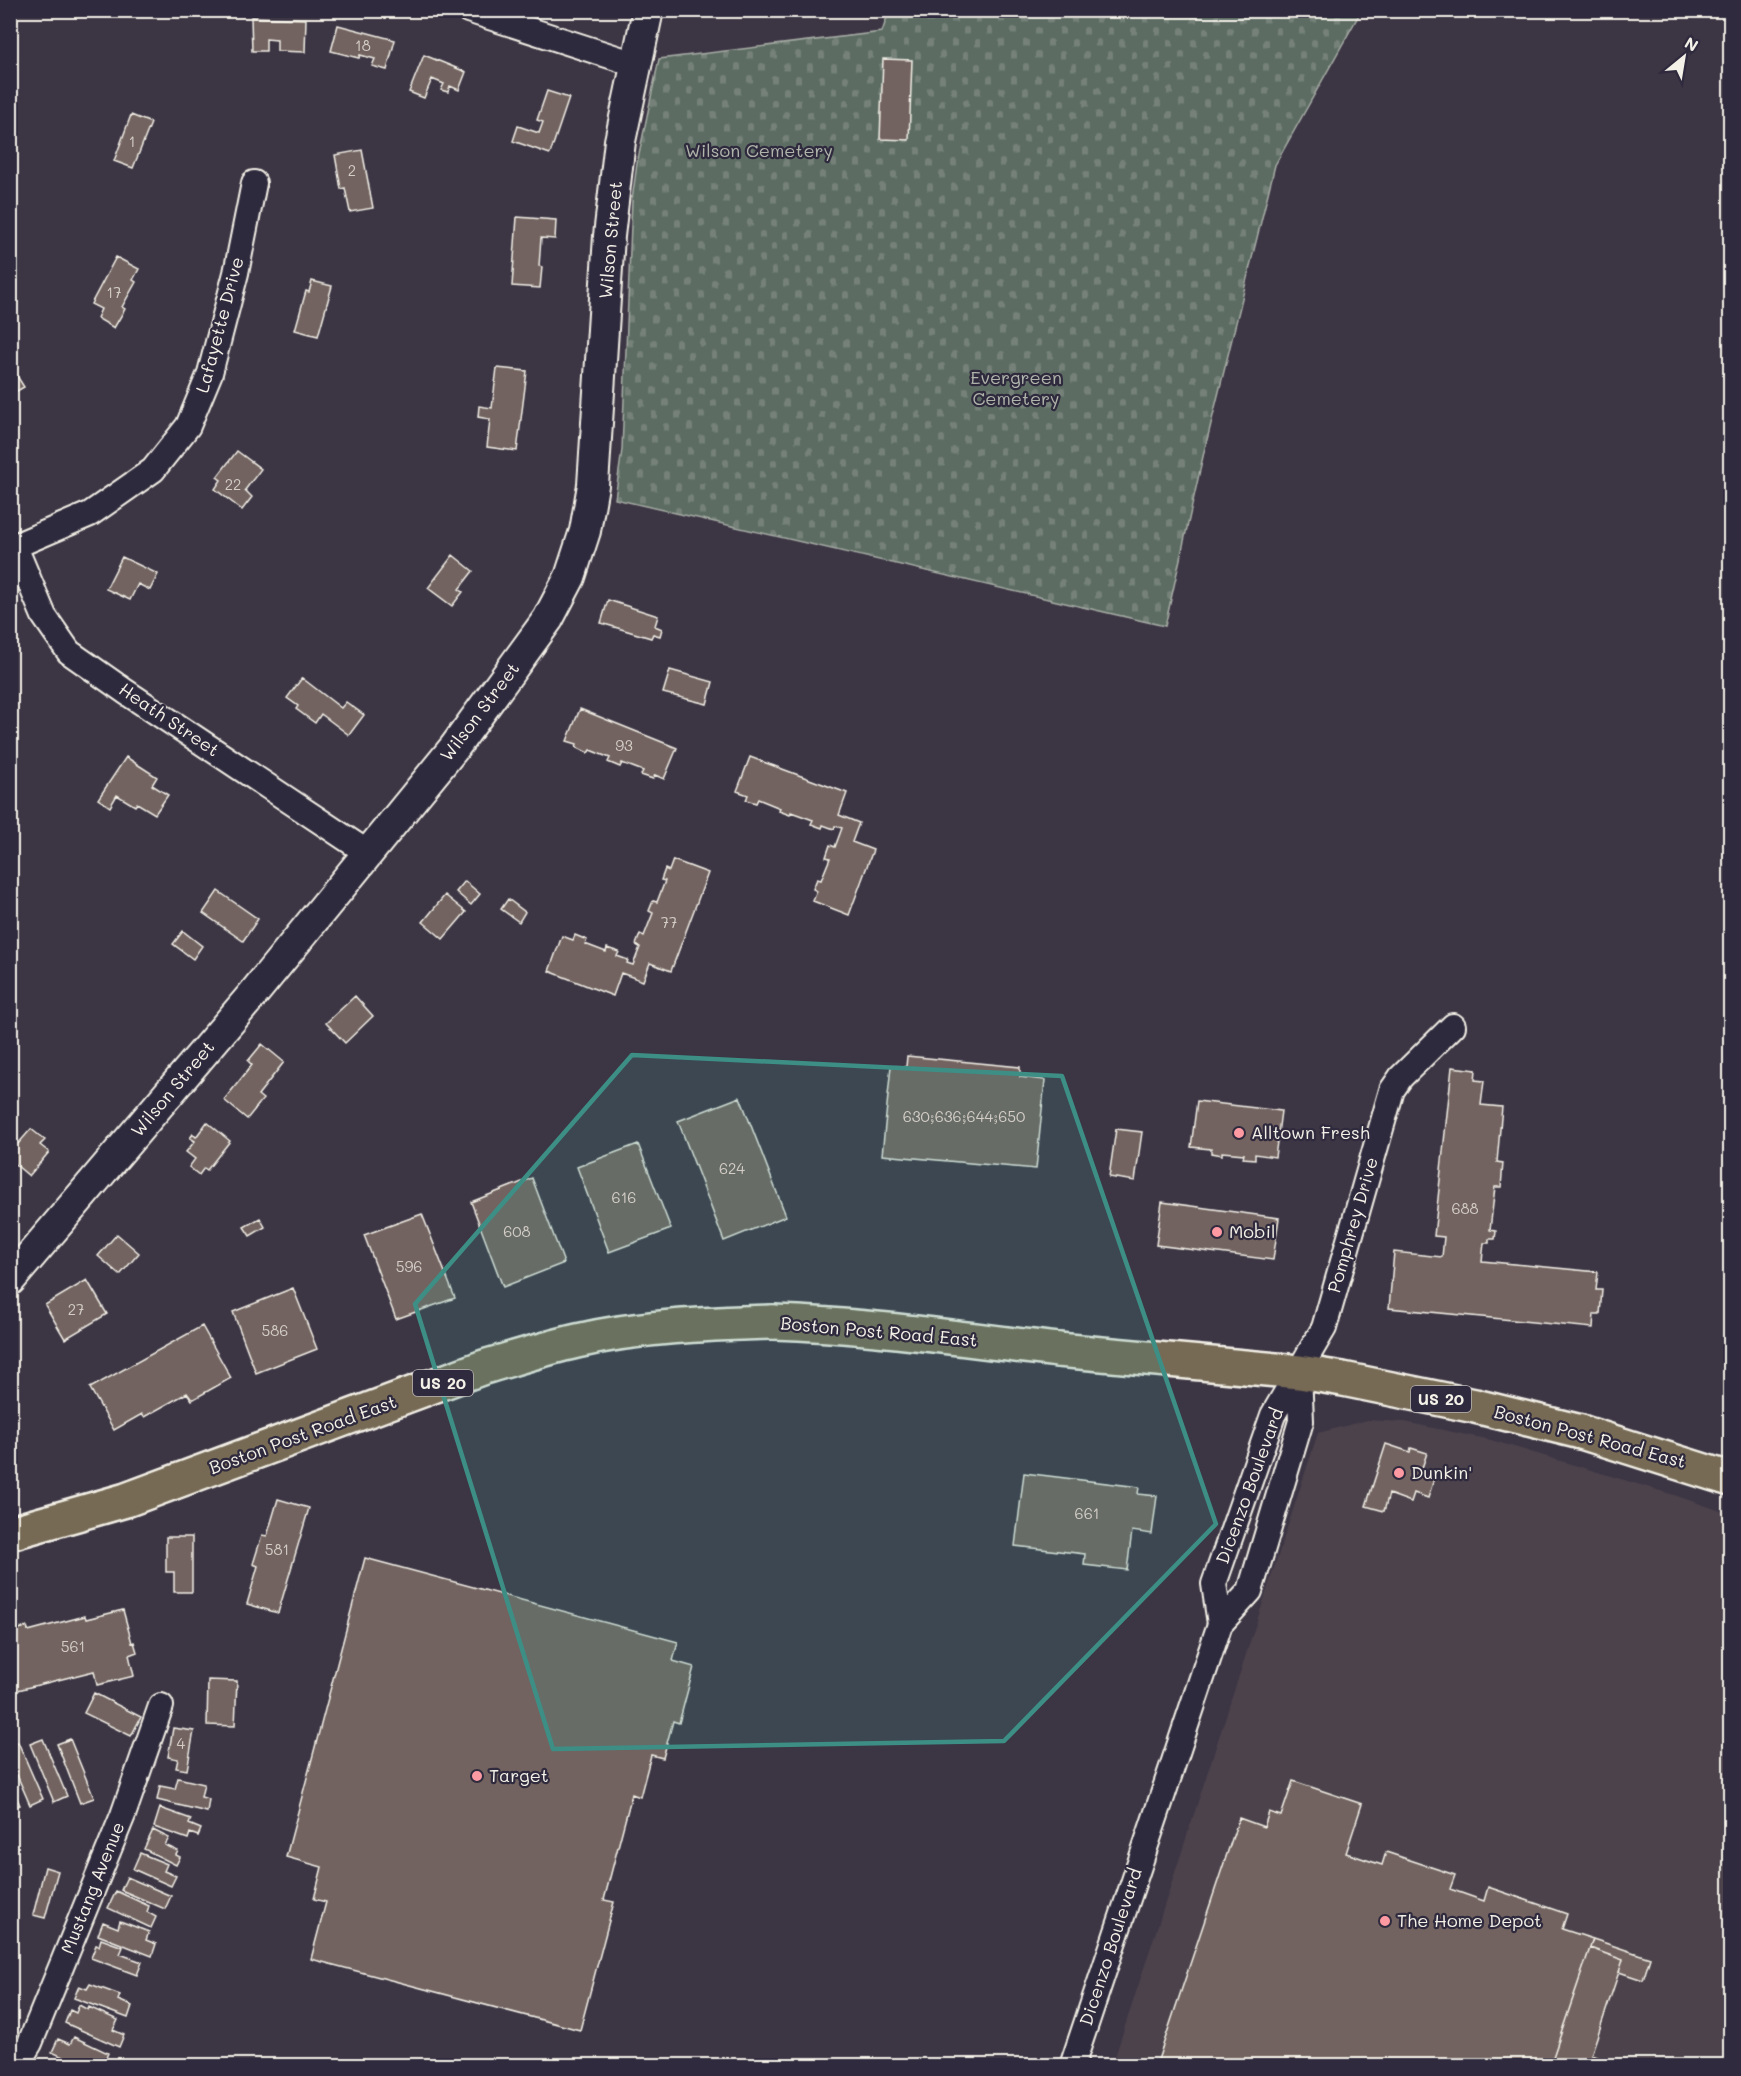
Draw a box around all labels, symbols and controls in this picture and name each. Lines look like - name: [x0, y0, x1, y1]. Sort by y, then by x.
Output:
- north arrow: [1654, 27, 1714, 87]
- text: N: [1681, 31, 1702, 56]
- house number: 18: [355, 35, 371, 55]
- house number: 1: [129, 131, 135, 151]
- park label: Wilson Cemetery: [685, 138, 833, 162]
- house number: 2: [348, 160, 356, 180]
- street label: Wilson Street: [593, 180, 627, 300]
- street label: Lafayette Drive: [189, 254, 249, 395]
- house number: 17: [106, 282, 122, 302]
- park label: Evergreen Cemetery: [970, 365, 1062, 410]
- house number: 22: [225, 474, 241, 494]
- street label: Wilson Street: [434, 657, 524, 766]
- street label: Heath Street: [115, 677, 224, 762]
- house number: 93: [615, 735, 633, 755]
- house number: 77: [661, 912, 677, 932]
- street label: Wilson Street: [125, 1035, 219, 1141]
- house number: 630;636;644;650: [903, 1106, 1025, 1126]
- place label: Alltown Fresh: [1251, 1120, 1370, 1144]
- marker: Alltown Fresh: [1232, 1126, 1246, 1140]
- street label: Pomphrey Drive: [1321, 1154, 1383, 1295]
- house number: 624: [719, 1158, 745, 1178]
- house number: 616: [612, 1187, 636, 1207]
- house number: 688: [1451, 1198, 1479, 1218]
- place label: Mobil: [1229, 1219, 1276, 1243]
- house number: 608: [503, 1221, 531, 1241]
- marker: Mobil: [1210, 1225, 1224, 1239]
- house number: 596: [396, 1256, 422, 1276]
- house number: 27: [68, 1299, 84, 1319]
- street label: Boston Post Road East: [780, 1310, 979, 1352]
- house number: 586: [262, 1320, 288, 1340]
- road number: US 20: [413, 1370, 473, 1396]
- road number: US 20: [1411, 1386, 1471, 1412]
- street label: Boston Post Road East: [206, 1389, 400, 1479]
- street label: Boston Post Road East: [1492, 1399, 1689, 1473]
- street label: Dicenzo Boulevard: [1210, 1404, 1288, 1567]
- place label: Dunkin': [1411, 1460, 1472, 1484]
- marker: Dunkin': [1392, 1466, 1406, 1480]
- house number: 661: [1075, 1503, 1099, 1523]
- house number: 581: [265, 1539, 289, 1559]
- house number: 561: [61, 1636, 85, 1656]
- house number: 4: [177, 1733, 186, 1753]
- place label: Target: [489, 1763, 549, 1787]
- marker: Target: [470, 1769, 484, 1783]
- street label: Mustang Avenue: [55, 1818, 130, 1957]
- street label: Dicenzo Boulevard: [1073, 1865, 1147, 2029]
- place label: The Home Depot: [1397, 1908, 1542, 1932]
- marker: The Home Depot: [1378, 1914, 1392, 1928]

